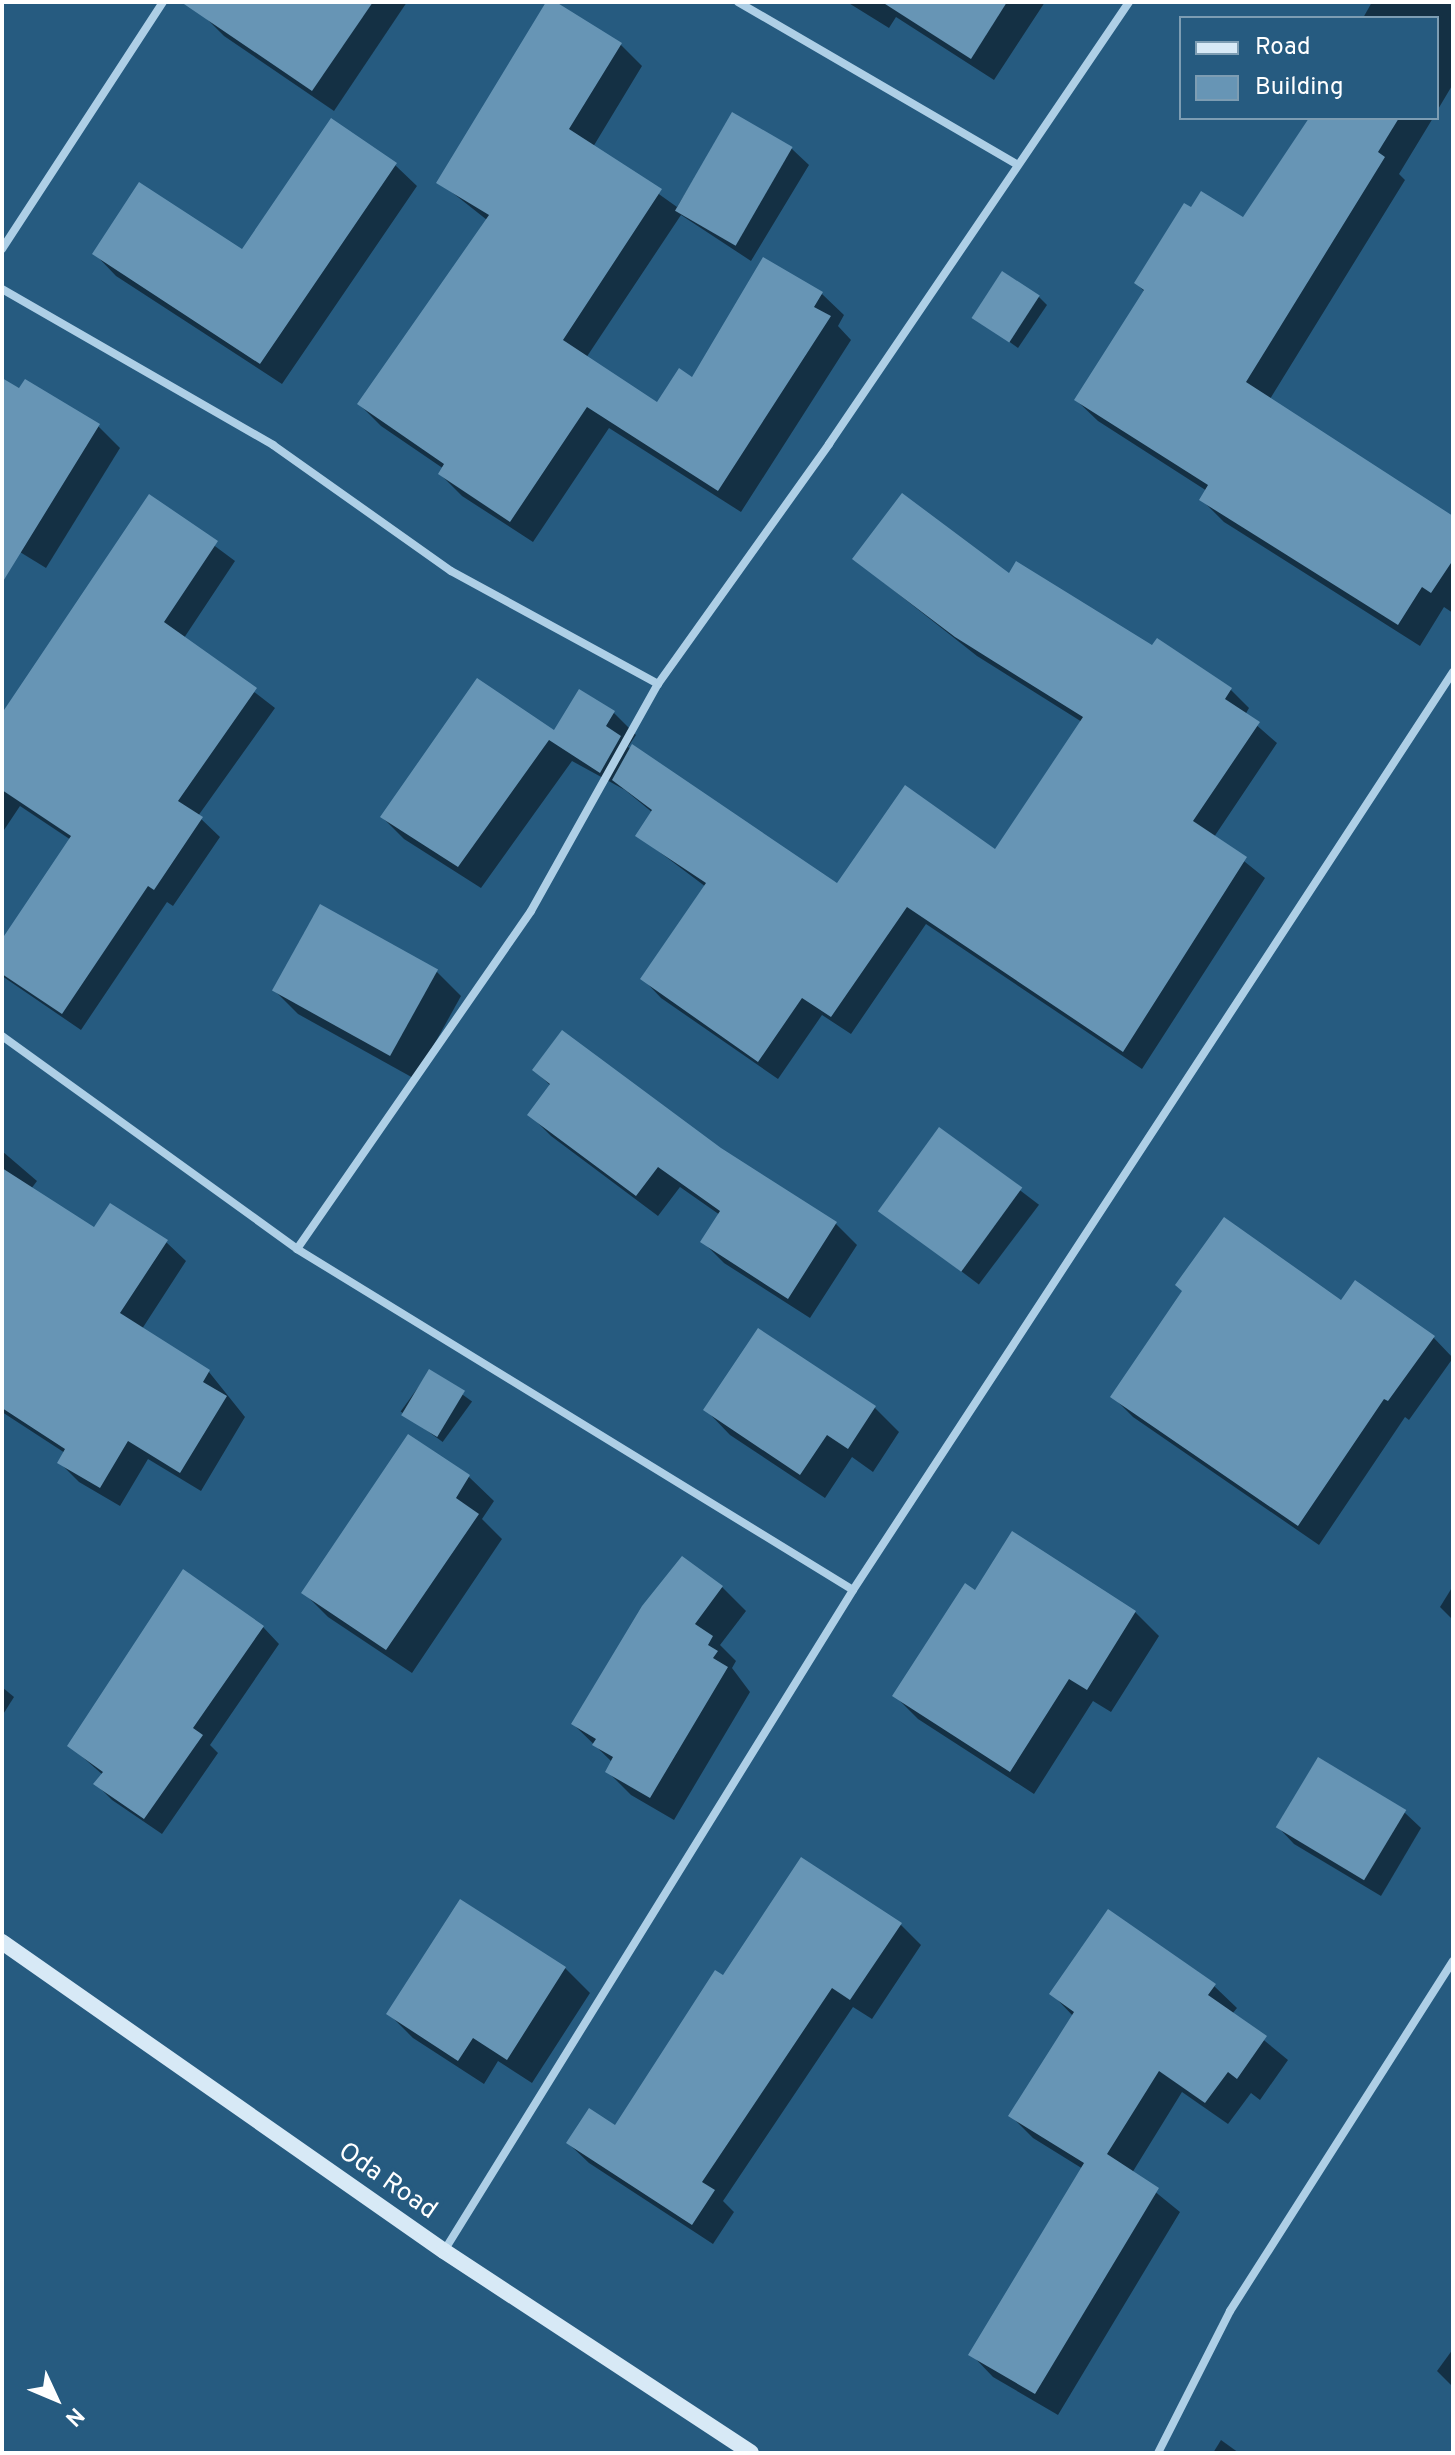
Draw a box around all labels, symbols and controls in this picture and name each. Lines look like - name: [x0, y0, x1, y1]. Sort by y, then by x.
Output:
- legend: [1179, 16, 1439, 120]
- text: Road: [1255, 33, 1311, 63]
- text: Building: [1255, 73, 1344, 103]
- street label: Oda Road: [332, 2137, 442, 2227]
- north arrow: [16, 2359, 96, 2439]
- text: N: [58, 2401, 89, 2431]

